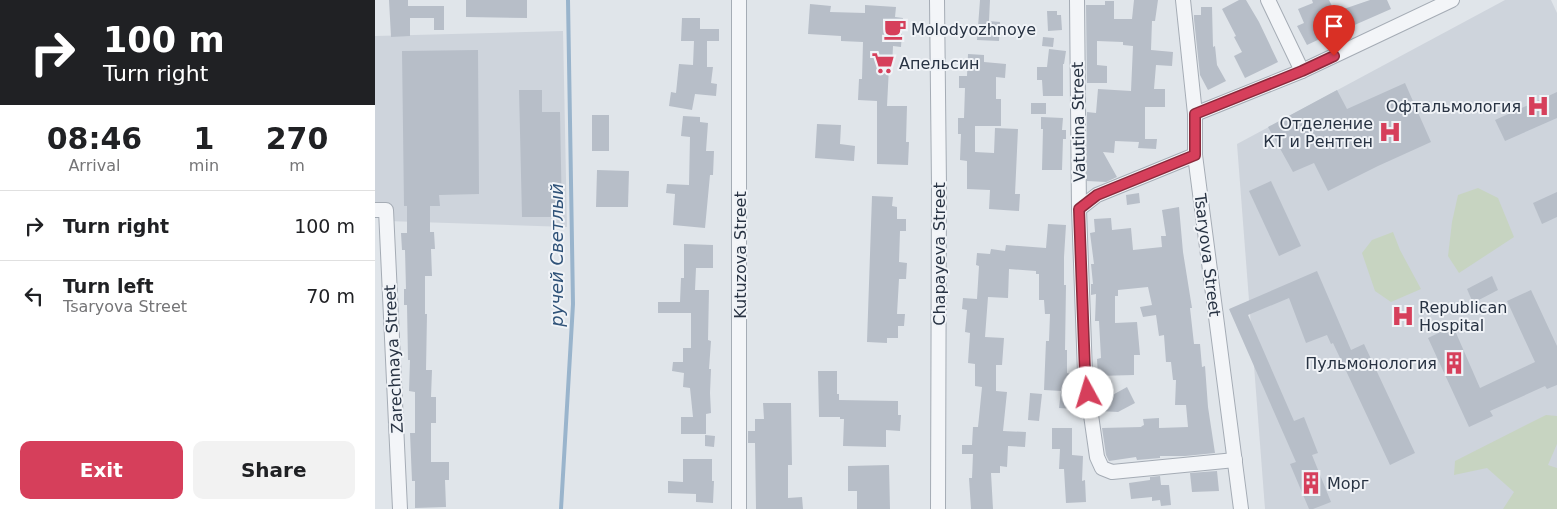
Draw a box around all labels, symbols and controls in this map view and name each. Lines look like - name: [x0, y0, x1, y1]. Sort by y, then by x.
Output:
- pin: [1313, 5, 1355, 56]
- icon: arrive: [1320, 12, 1348, 40]
- cafe icon: Molodyozhnoye: [882, 16, 908, 42]
- icon: right: [20, 20, 85, 85]
- text: 100 m: [103, 20, 225, 60]
- place label: Molodyozhnoye: [911, 20, 1036, 39]
- supermarket icon: Апельсин: [870, 50, 896, 76]
- place label: Апельсин: [899, 54, 980, 73]
- text: Turn right: [103, 61, 208, 86]
- street label: Vatutina Street: [1068, 62, 1089, 182]
- hospital icon: Офтальмология: [1525, 93, 1551, 119]
- place label: Офтальмология: [1386, 97, 1521, 116]
- place label: Отделение КТ и Рентген: [1263, 114, 1373, 151]
- hospital icon: Отделение КТ и Рентген: [1377, 119, 1403, 145]
- text: 08:46: [47, 121, 142, 156]
- text: 1: [193, 121, 214, 156]
- text: 270: [266, 121, 328, 156]
- text: Arrival: [68, 156, 120, 175]
- text: min: [189, 156, 219, 175]
- text: m: [289, 156, 305, 175]
- street label: Chapayeva Street: [930, 182, 949, 326]
- water label: ручей Светлый: [546, 183, 567, 328]
- street label: Kutuzova Street: [731, 191, 750, 319]
- street label: Tsaryova Street: [1190, 191, 1224, 318]
- icon: right: [20, 212, 48, 240]
- text: Turn right: [63, 215, 169, 237]
- text: 100 m: [294, 215, 355, 237]
- text: Turn left: [63, 275, 154, 297]
- icon: left: [20, 282, 48, 310]
- street label: Zarechnaya Street: [380, 284, 407, 434]
- text: 70 m: [306, 285, 355, 307]
- text: Tsaryova Street: [63, 297, 187, 316]
- place label: Republican Hospital: [1419, 298, 1507, 335]
- hospital icon: Republican Hospital: [1390, 303, 1416, 329]
- building icon: Пульмонология: [1441, 350, 1467, 376]
- place label: Пульмонология: [1305, 354, 1437, 373]
- position arrow: [1061, 366, 1113, 418]
- button: Exit: [20, 441, 183, 499]
- button: Share: [193, 441, 355, 499]
- building icon: Морг: [1298, 470, 1324, 496]
- place label: Морг: [1327, 474, 1369, 493]

